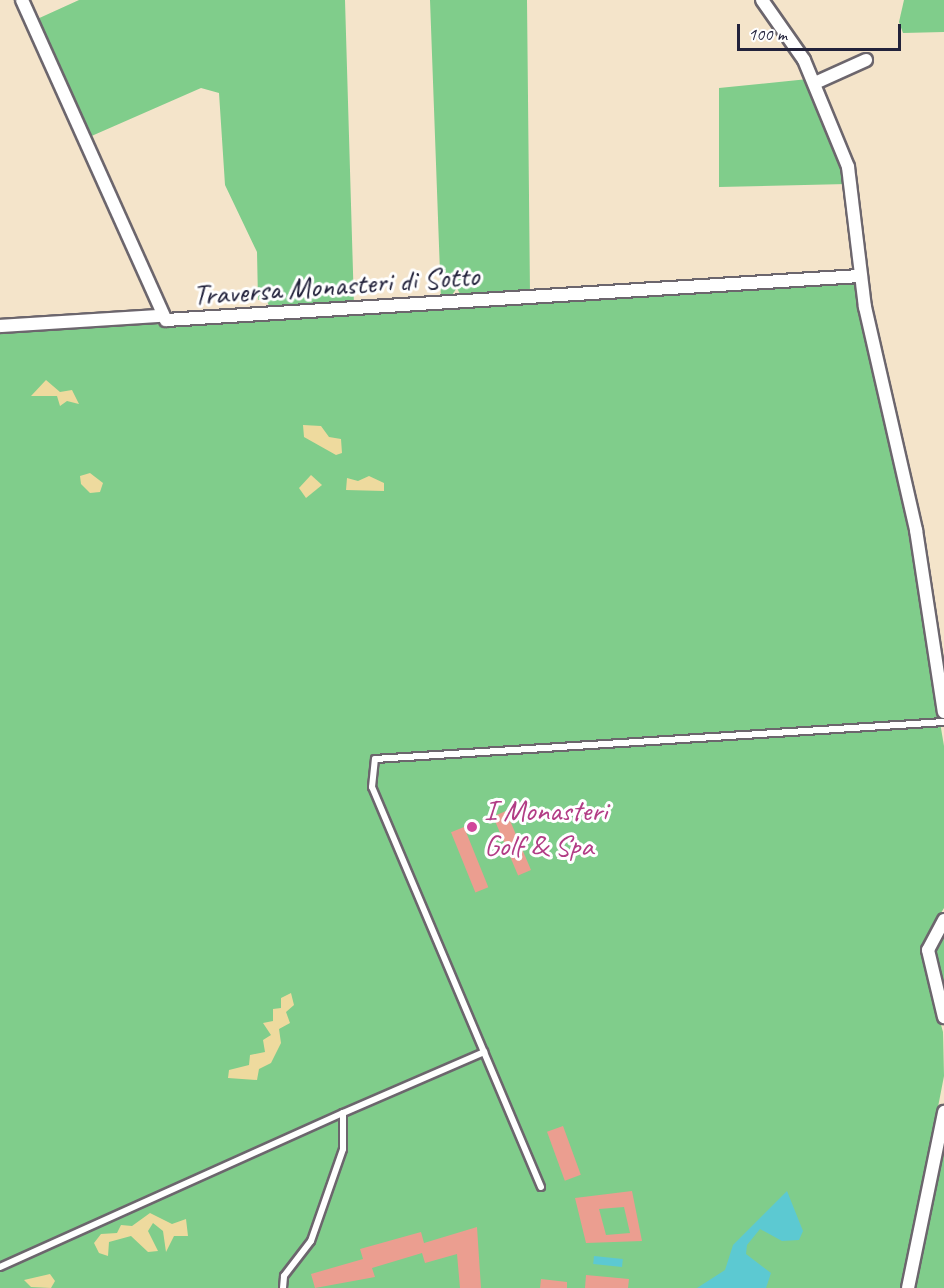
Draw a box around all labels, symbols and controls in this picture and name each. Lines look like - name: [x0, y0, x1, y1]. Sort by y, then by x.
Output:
- scale bar: [740, 12, 904, 50]
- text: 100 m: [748, 23, 787, 45]
- street label: Traversa Monasteri di Sotto: [192, 257, 480, 313]
- place label: I Monasteri Golf & Spa: [484, 792, 607, 862]
- marker: I Monasteri Golf & Spa: [465, 820, 479, 834]

